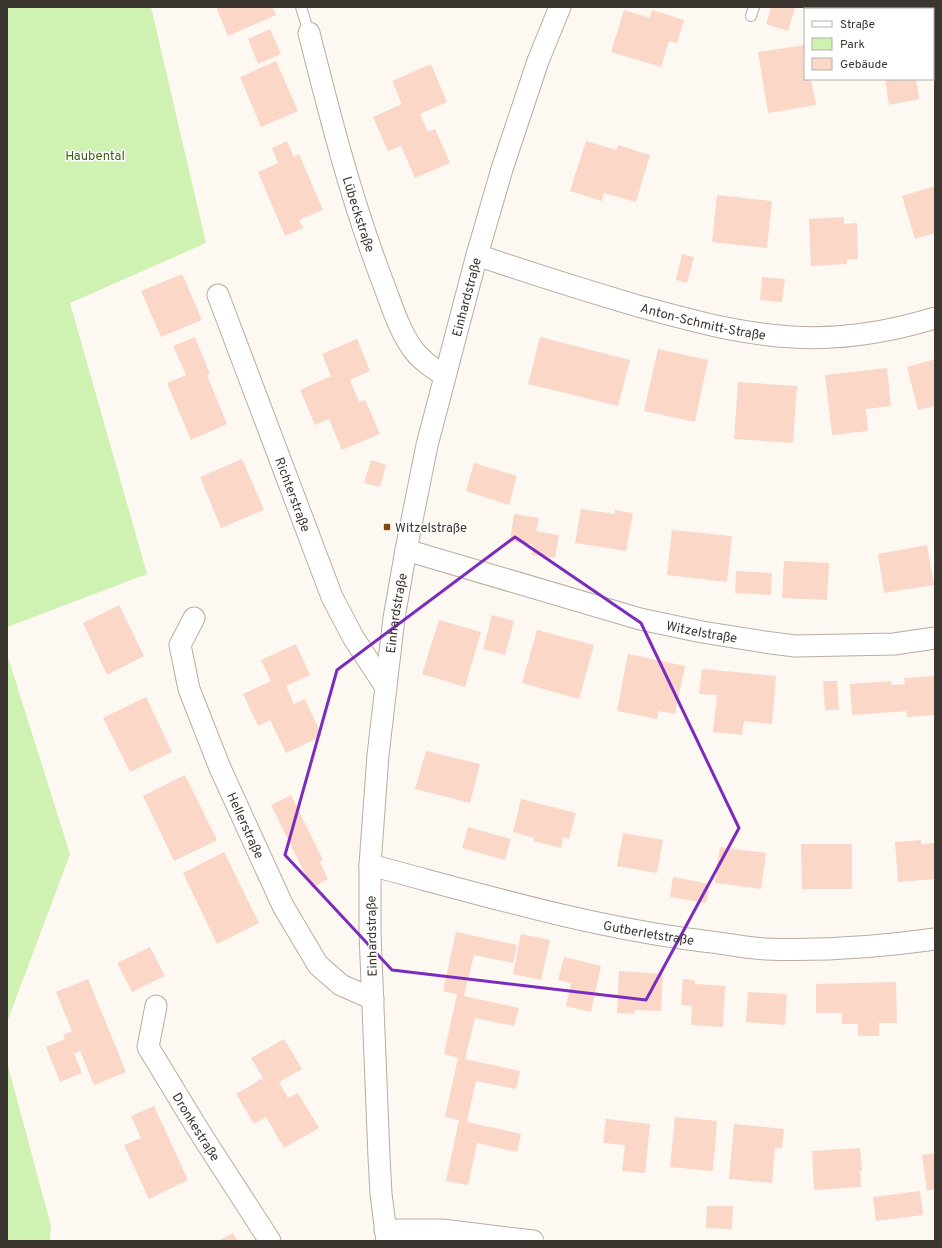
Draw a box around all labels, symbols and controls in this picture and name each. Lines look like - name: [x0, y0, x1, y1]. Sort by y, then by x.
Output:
- legend: [804, 8, 934, 80]
- text: Straße: [840, 17, 875, 33]
- text: Park: [840, 37, 865, 53]
- text: Gebäude: [840, 57, 888, 73]
- park label: Haubental: [65, 149, 125, 165]
- street label: Lübeckstraße: [338, 175, 377, 255]
- street label: Einhardstraße: [450, 256, 486, 339]
- street label: Anton-Schmitt-Straße: [638, 301, 767, 345]
- street label: Richterstraße: [270, 455, 313, 535]
- place label: Witzelstraße: [395, 521, 467, 537]
- marker: Witzelstraße: [382, 522, 392, 532]
- street label: Einhardstraße: [384, 572, 412, 654]
- street label: Witzelstraße: [664, 619, 738, 648]
- street label: Hellerstraße: [222, 790, 266, 862]
- street label: Einhardstraße: [364, 895, 382, 977]
- street label: Gutberletstraße: [602, 918, 695, 950]
- street label: Dronkestraße: [168, 1090, 222, 1165]

